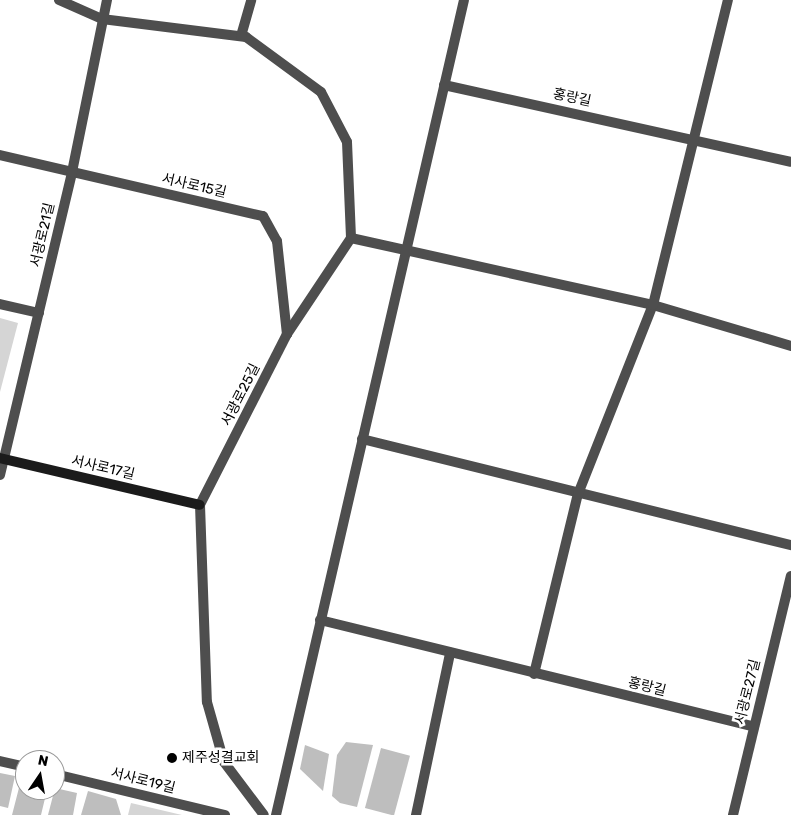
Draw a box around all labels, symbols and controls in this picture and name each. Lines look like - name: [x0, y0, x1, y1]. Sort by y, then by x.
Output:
- street label: 홍랑길: [551, 86, 593, 110]
- street label: 서사로15길: [160, 170, 228, 202]
- street label: 서광로21길: [27, 201, 59, 269]
- street label: 서광로25길: [218, 361, 264, 429]
- street label: 서사로17길: [70, 453, 136, 483]
- street label: 서광로27길: [732, 658, 764, 726]
- street label: 홍랑길: [626, 674, 668, 700]
- north arrow: [15, 750, 65, 800]
- place label: 제주성결교회: [182, 750, 259, 766]
- text: N: [36, 751, 50, 770]
- marker: 제주성결교회: [166, 752, 178, 764]
- street label: 서사로19길: [109, 765, 177, 797]

